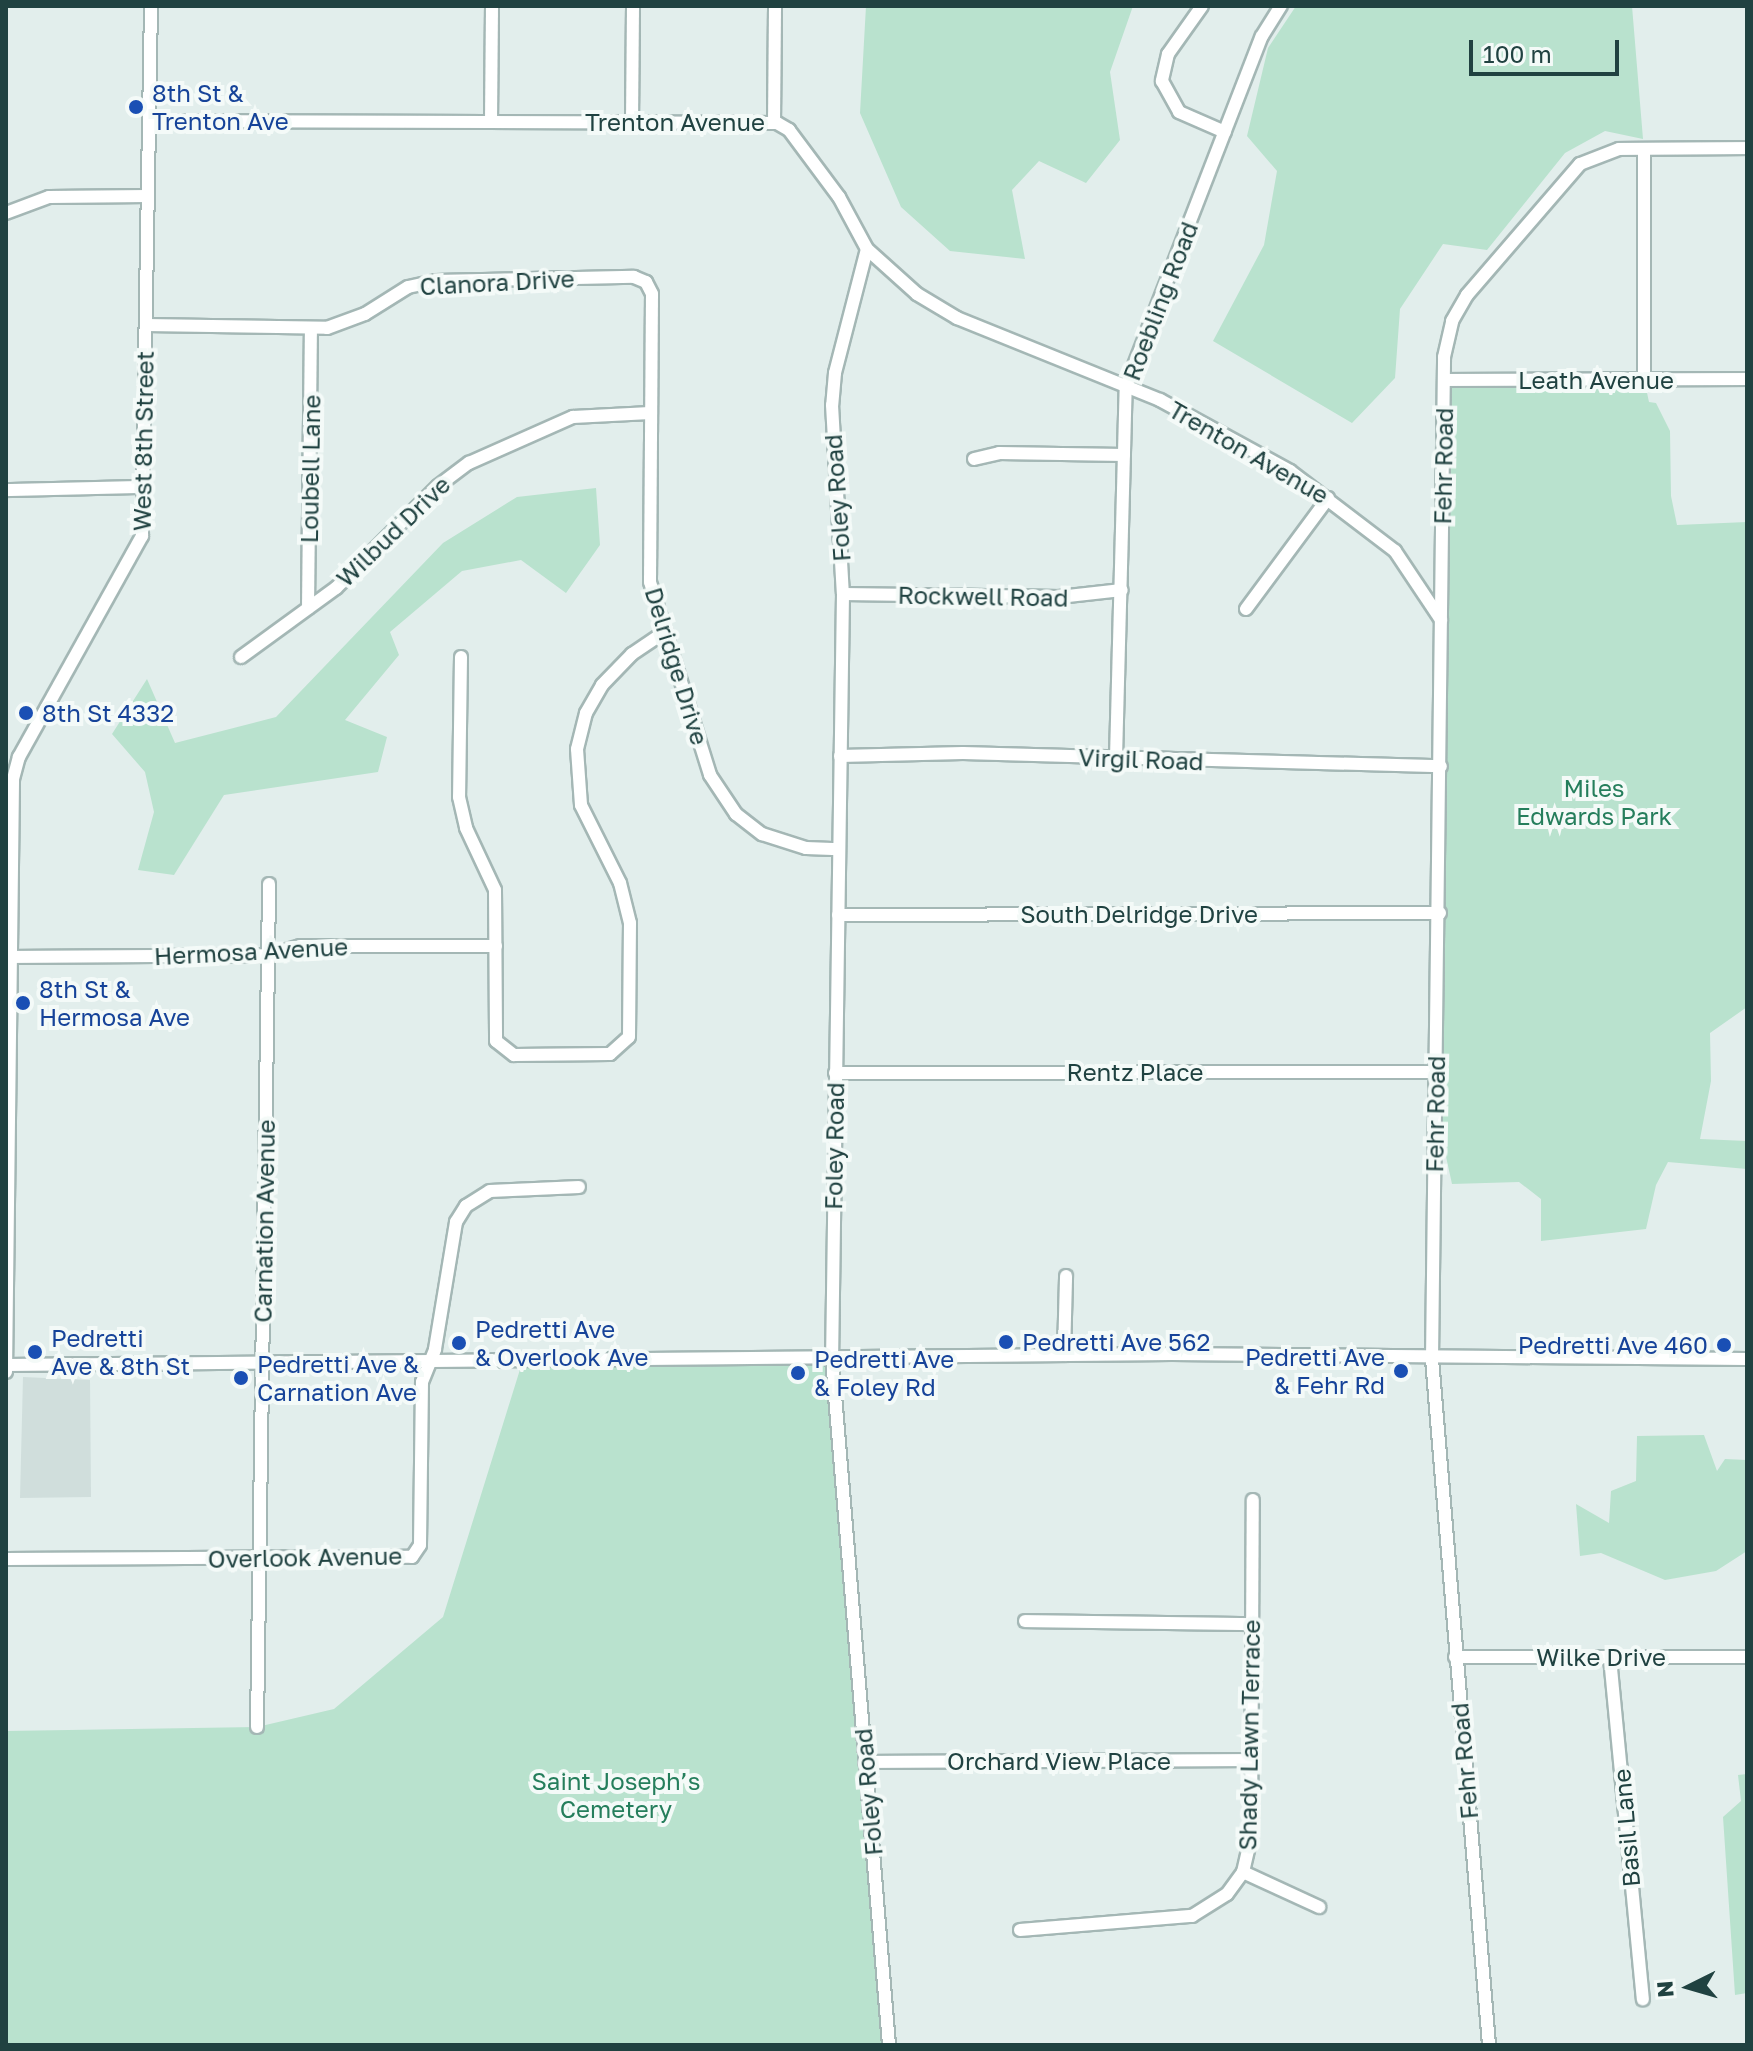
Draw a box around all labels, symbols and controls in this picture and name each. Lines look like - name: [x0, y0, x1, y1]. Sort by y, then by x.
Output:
- scale bar: [1473, 24, 1623, 74]
- text: 100 m: [1483, 39, 1552, 68]
- place label: 8th St & Trenton Ave: [152, 79, 289, 135]
- marker: 8th St & Trenton Ave: [127, 98, 145, 116]
- street label: Trenton Avenue: [585, 108, 765, 136]
- street label: Roebling Road: [1117, 218, 1203, 384]
- street label: Clanora Drive: [419, 264, 575, 300]
- street label: West 8th Street: [127, 351, 159, 531]
- street label: Leath Avenue: [1518, 366, 1674, 394]
- street label: Loubell Lane: [294, 394, 326, 544]
- street label: Trenton Avenue: [1164, 395, 1334, 509]
- street label: Fehr Road: [1428, 407, 1458, 525]
- street label: Foley Road: [818, 433, 856, 563]
- street label: Wilbud Drive: [330, 470, 456, 592]
- street label: Rockwell Road: [897, 580, 1069, 612]
- street label: Delridge Drive: [639, 584, 715, 748]
- place label: 8th St 4332: [42, 699, 174, 727]
- marker: 8th St 4332: [17, 704, 35, 722]
- street label: Virgil Road: [1078, 742, 1204, 776]
- park label: Miles Edwards Park: [1516, 774, 1672, 830]
- street label: South Delridge Drive: [1020, 900, 1258, 928]
- street label: Hermosa Avenue: [153, 932, 349, 970]
- place label: 8th St & Hermosa Ave: [39, 975, 190, 1031]
- marker: 8th St & Hermosa Ave: [14, 994, 32, 1012]
- street label: Fehr Road: [1420, 1055, 1450, 1173]
- street label: Rentz Place: [1067, 1058, 1203, 1086]
- street label: Foley Road: [818, 1082, 850, 1210]
- street label: Carnation Avenue: [248, 1119, 280, 1323]
- place label: Pedretti Ave & Overlook Ave: [475, 1315, 648, 1371]
- place label: Pedretti Ave & 8th St: [51, 1324, 190, 1380]
- place label: Pedretti Ave 562: [1022, 1328, 1210, 1356]
- place label: Pedretti Ave 460: [1518, 1331, 1708, 1359]
- marker: Pedretti Ave 562: [997, 1333, 1015, 1351]
- marker: Pedretti Ave & Overlook Ave: [450, 1334, 468, 1352]
- marker: Pedretti Ave 460: [1715, 1336, 1733, 1354]
- marker: Pedretti Ave & 8th St: [26, 1343, 44, 1361]
- place label: Pedretti Ave & Fehr Rd: [1245, 1343, 1385, 1399]
- place label: Pedretti Ave & Foley Rd: [814, 1345, 954, 1401]
- place label: Pedretti Ave & Carnation Ave: [257, 1350, 419, 1406]
- marker: Pedretti Ave & Fehr Rd: [1392, 1362, 1410, 1380]
- marker: Pedretti Ave & Foley Rd: [789, 1364, 807, 1382]
- marker: Pedretti Ave & Carnation Ave: [232, 1369, 250, 1387]
- street label: Overlook Avenue: [208, 1541, 402, 1573]
- street label: Shady Lawn Terrace: [1233, 1619, 1265, 1851]
- street label: Wilke Drive: [1536, 1643, 1666, 1671]
- street label: Fehr Road: [1445, 1702, 1483, 1820]
- street label: Foley Road: [848, 1727, 888, 1857]
- street label: Orchard View Place: [947, 1747, 1171, 1775]
- park label: Saint Joseph’s Cemetery: [531, 1767, 701, 1823]
- street label: Basil Lane: [1606, 1768, 1646, 1888]
- north arrow: [1649, 1947, 1729, 2027]
- text: N: [1650, 1980, 1679, 1999]

